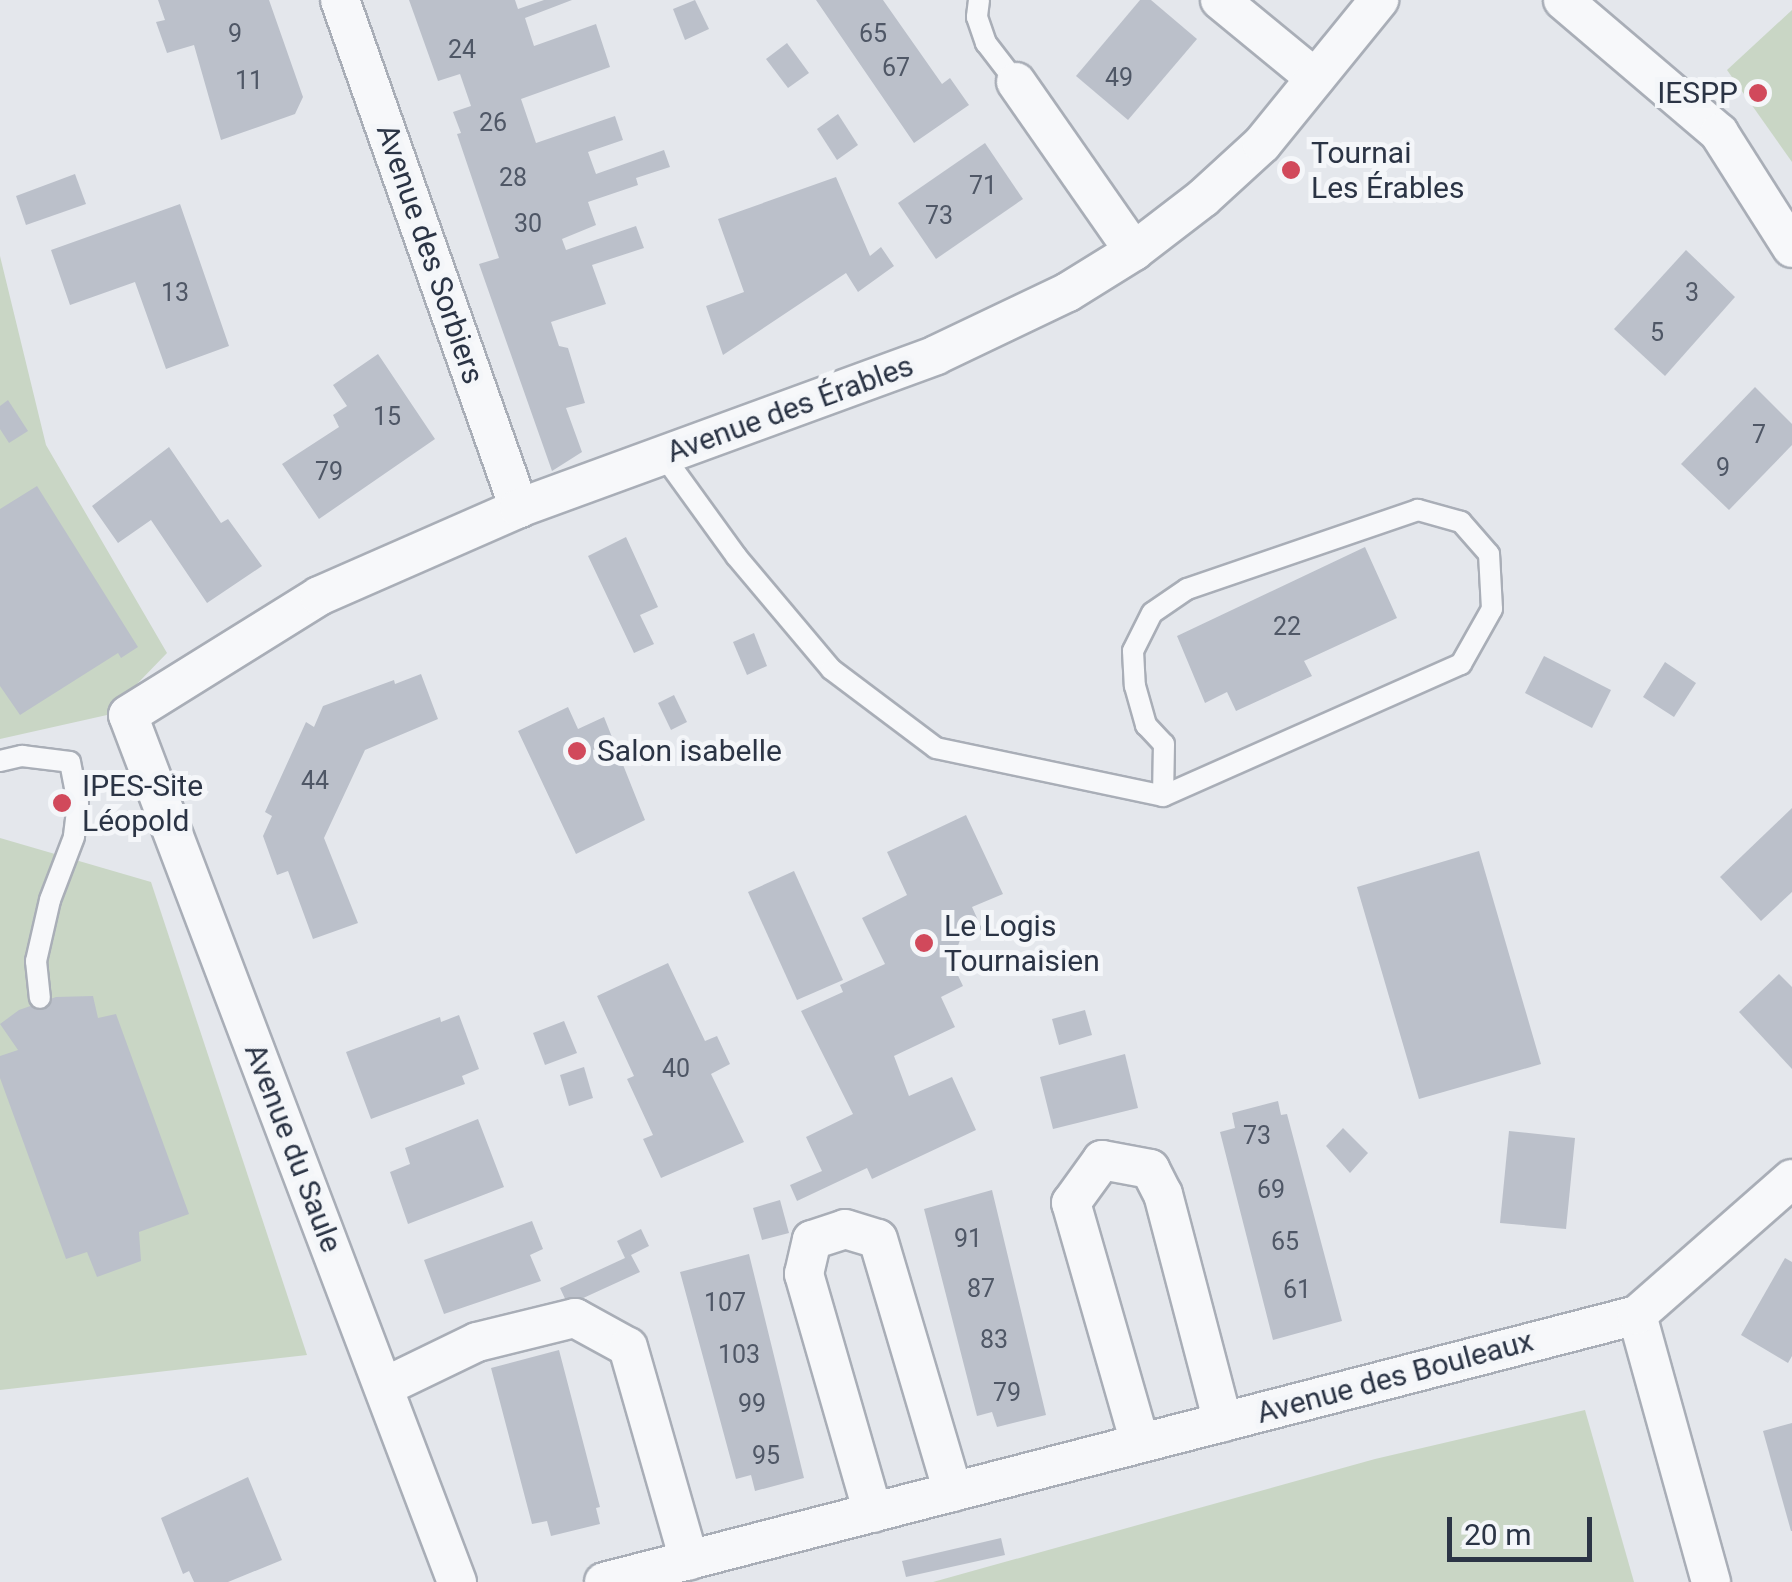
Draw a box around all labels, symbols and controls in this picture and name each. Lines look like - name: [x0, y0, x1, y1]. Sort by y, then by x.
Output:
- house number: 9: [228, 19, 242, 49]
- house number: 65: [859, 19, 887, 49]
- house number: 24: [448, 35, 476, 65]
- house number: 67: [882, 53, 910, 83]
- house number: 49: [1105, 63, 1133, 93]
- house number: 11: [235, 66, 263, 96]
- place label: IESPP: [1657, 75, 1738, 111]
- marker: IESPP: [1747, 82, 1769, 104]
- house number: 26: [479, 108, 507, 138]
- street label: Avenue des Sorbiers: [369, 120, 491, 388]
- place label: Tournai Les Érables: [1311, 135, 1464, 206]
- marker: Tournai Les Érables: [1280, 159, 1302, 181]
- house number: 28: [499, 163, 527, 193]
- house number: 71: [969, 171, 997, 201]
- house number: 73: [925, 201, 953, 231]
- house number: 30: [514, 209, 542, 239]
- house number: 13: [161, 278, 189, 308]
- house number: 3: [1685, 278, 1699, 308]
- house number: 5: [1650, 318, 1664, 348]
- street label: Avenue des Érables: [662, 348, 918, 470]
- house number: 15: [373, 402, 401, 432]
- house number: 7: [1752, 420, 1766, 450]
- house number: 9: [1716, 453, 1730, 483]
- house number: 79: [315, 457, 343, 487]
- house number: 22: [1273, 612, 1301, 642]
- place label: Salon isabelle: [597, 733, 782, 769]
- marker: Salon isabelle: [566, 740, 588, 762]
- house number: 44: [301, 766, 329, 796]
- place label: IPES-Site Léopold: [82, 768, 203, 838]
- marker: IPES-Site Léopold: [51, 792, 73, 814]
- place label: Le Logis Tournaisien: [944, 908, 1100, 978]
- marker: Le Logis Tournaisien: [913, 932, 935, 954]
- street label: Avenue du Saule: [237, 1039, 349, 1257]
- house number: 40: [662, 1054, 690, 1084]
- house number: 73: [1243, 1121, 1271, 1151]
- house number: 69: [1257, 1175, 1285, 1205]
- house number: 91: [954, 1224, 982, 1254]
- house number: 65: [1271, 1227, 1299, 1257]
- house number: 87: [967, 1274, 995, 1304]
- house number: 61: [1283, 1275, 1311, 1305]
- house number: 107: [704, 1288, 746, 1318]
- street label: Avenue des Bouleaux: [1253, 1323, 1537, 1431]
- house number: 83: [980, 1325, 1008, 1355]
- house number: 103: [718, 1340, 760, 1370]
- house number: 79: [993, 1378, 1021, 1408]
- house number: 99: [738, 1389, 766, 1419]
- house number: 95: [752, 1441, 780, 1471]
- scale bar: [1452, 1497, 1597, 1559]
- text: 20 m: [1464, 1517, 1531, 1552]

